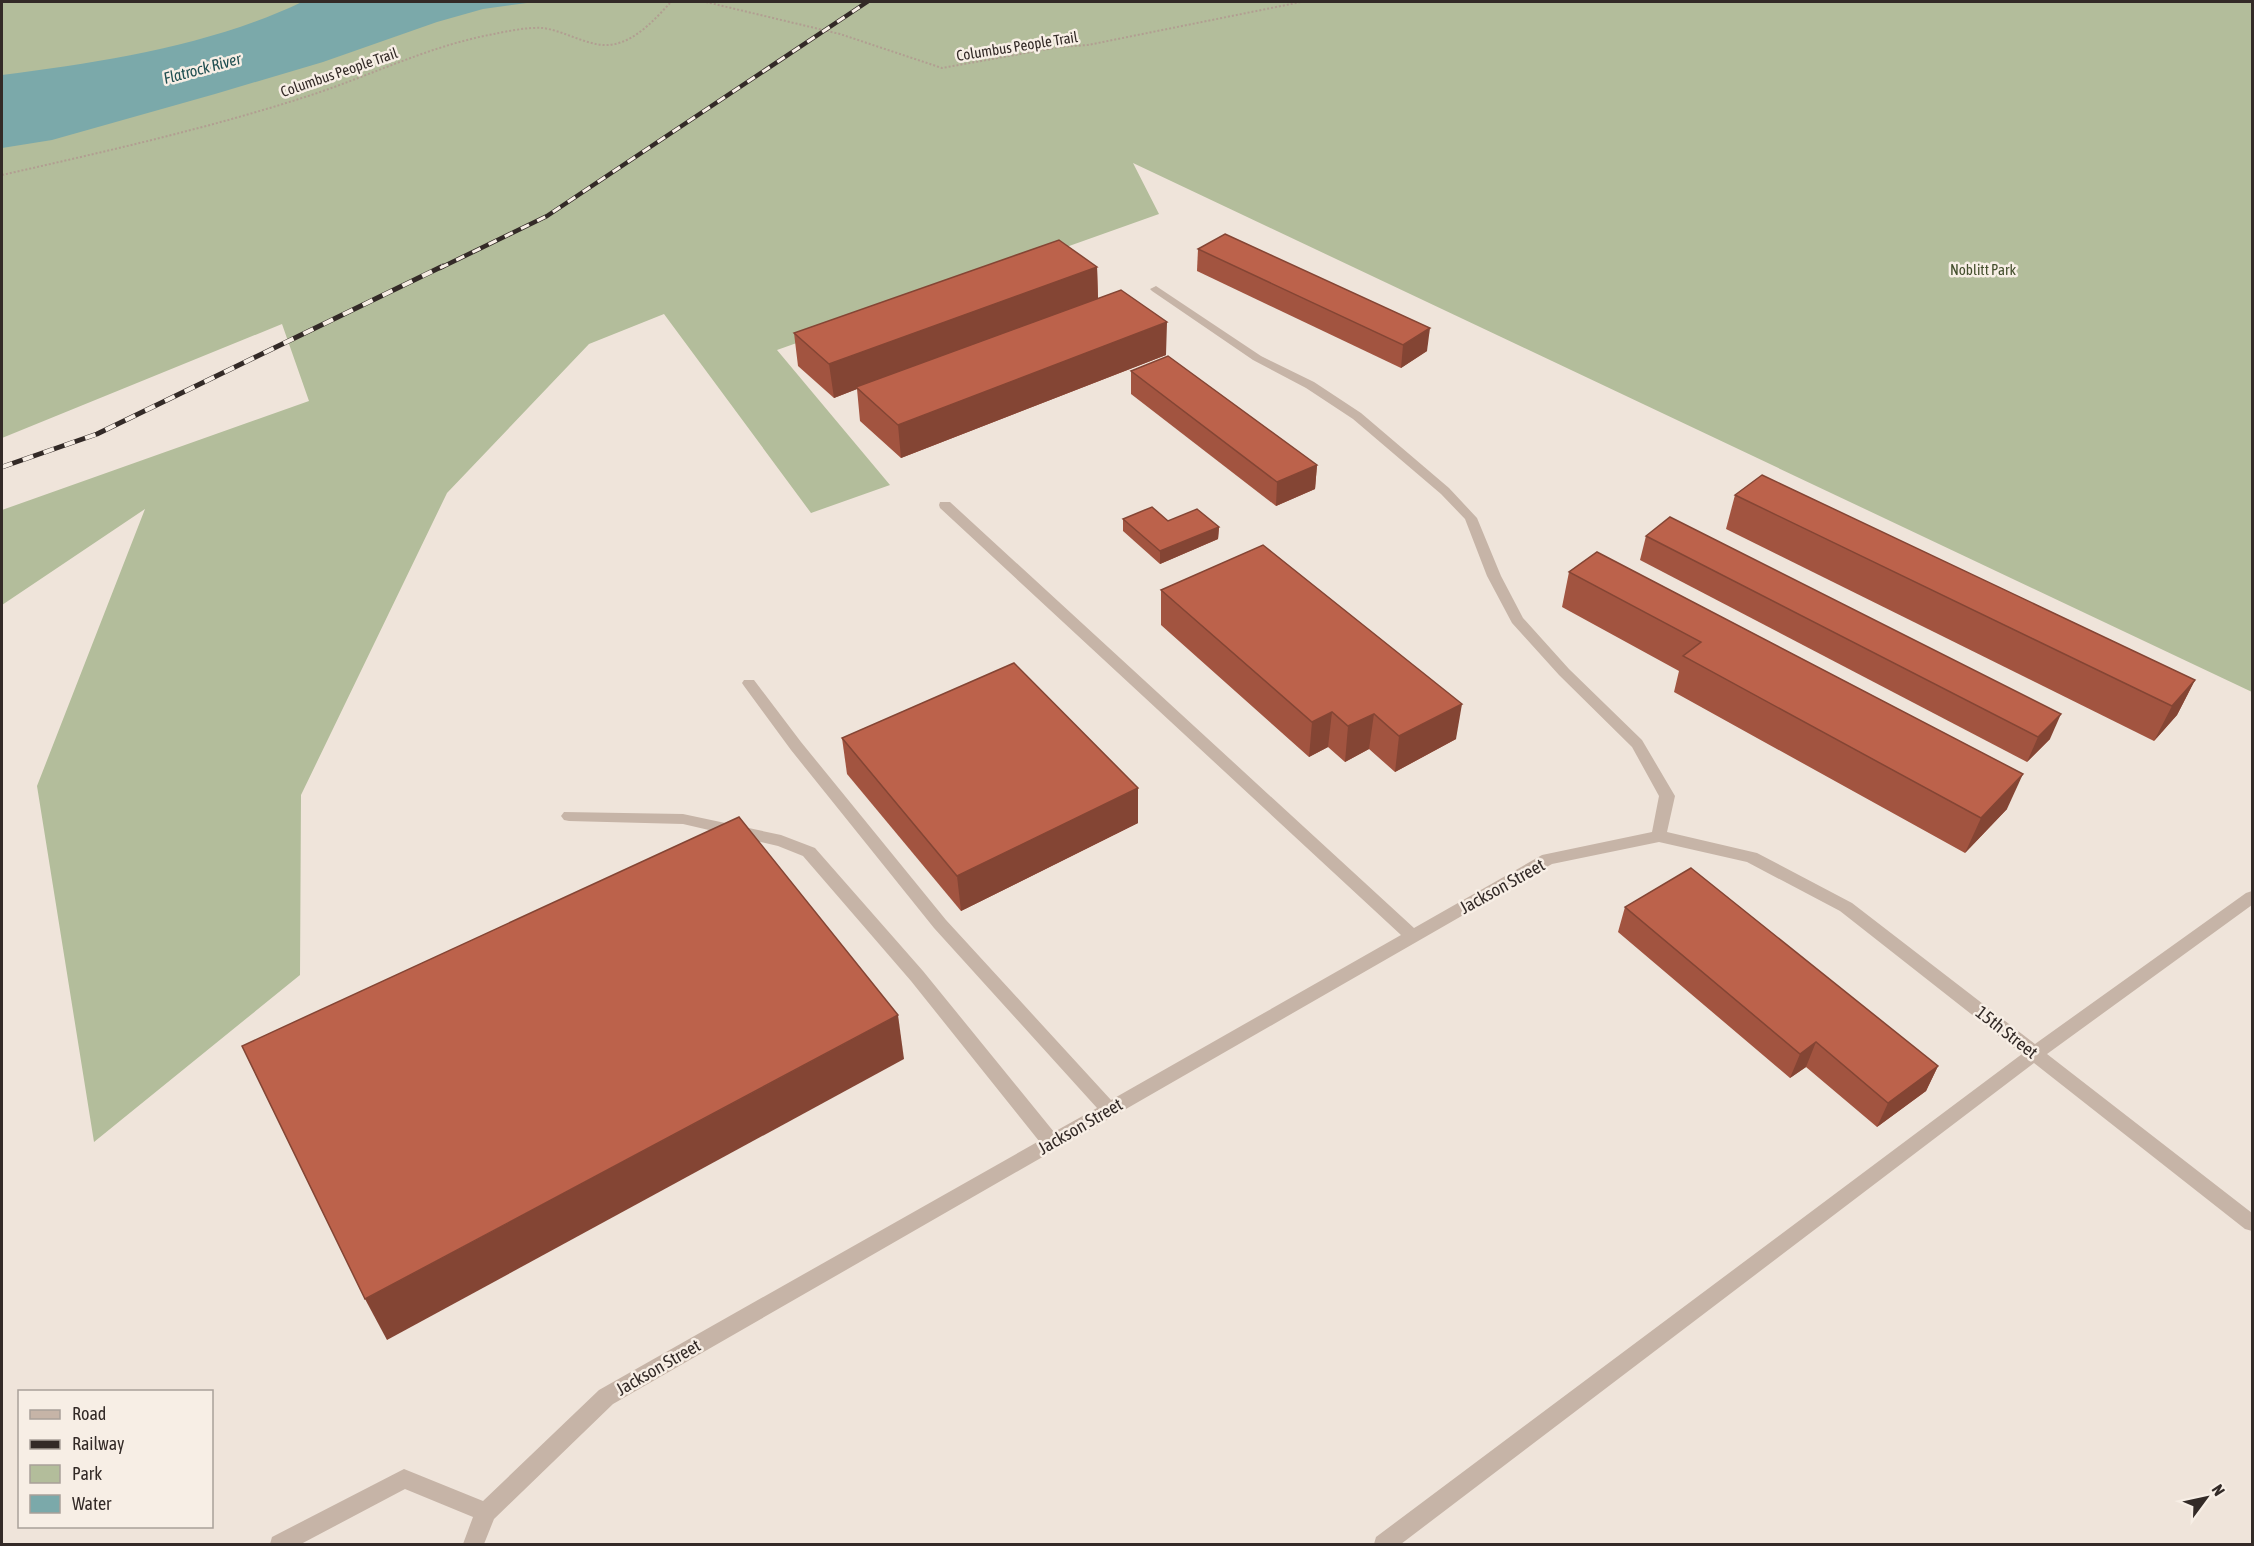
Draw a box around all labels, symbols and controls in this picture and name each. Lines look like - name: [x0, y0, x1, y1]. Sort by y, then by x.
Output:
- street label: Columbus People Trail: [955, 28, 1079, 64]
- street label: Columbus People Trail: [278, 44, 400, 100]
- water label: Flatrock River: [161, 49, 244, 87]
- park label: Noblitt Park: [1950, 261, 2016, 278]
- street label: Jackson Street: [1456, 854, 1548, 918]
- street label: 15th Street: [1972, 1001, 2042, 1063]
- street label: Jackson Street: [1034, 1093, 1126, 1159]
- street label: Jackson Street: [612, 1334, 704, 1400]
- legend: [18, 1390, 213, 1528]
- text: Road: [72, 1403, 106, 1424]
- text: Railway: [72, 1433, 124, 1454]
- text: Park: [72, 1463, 102, 1484]
- north arrow: [2176, 1468, 2236, 1528]
- text: N: [2208, 1481, 2229, 1499]
- text: Water: [72, 1493, 112, 1514]

